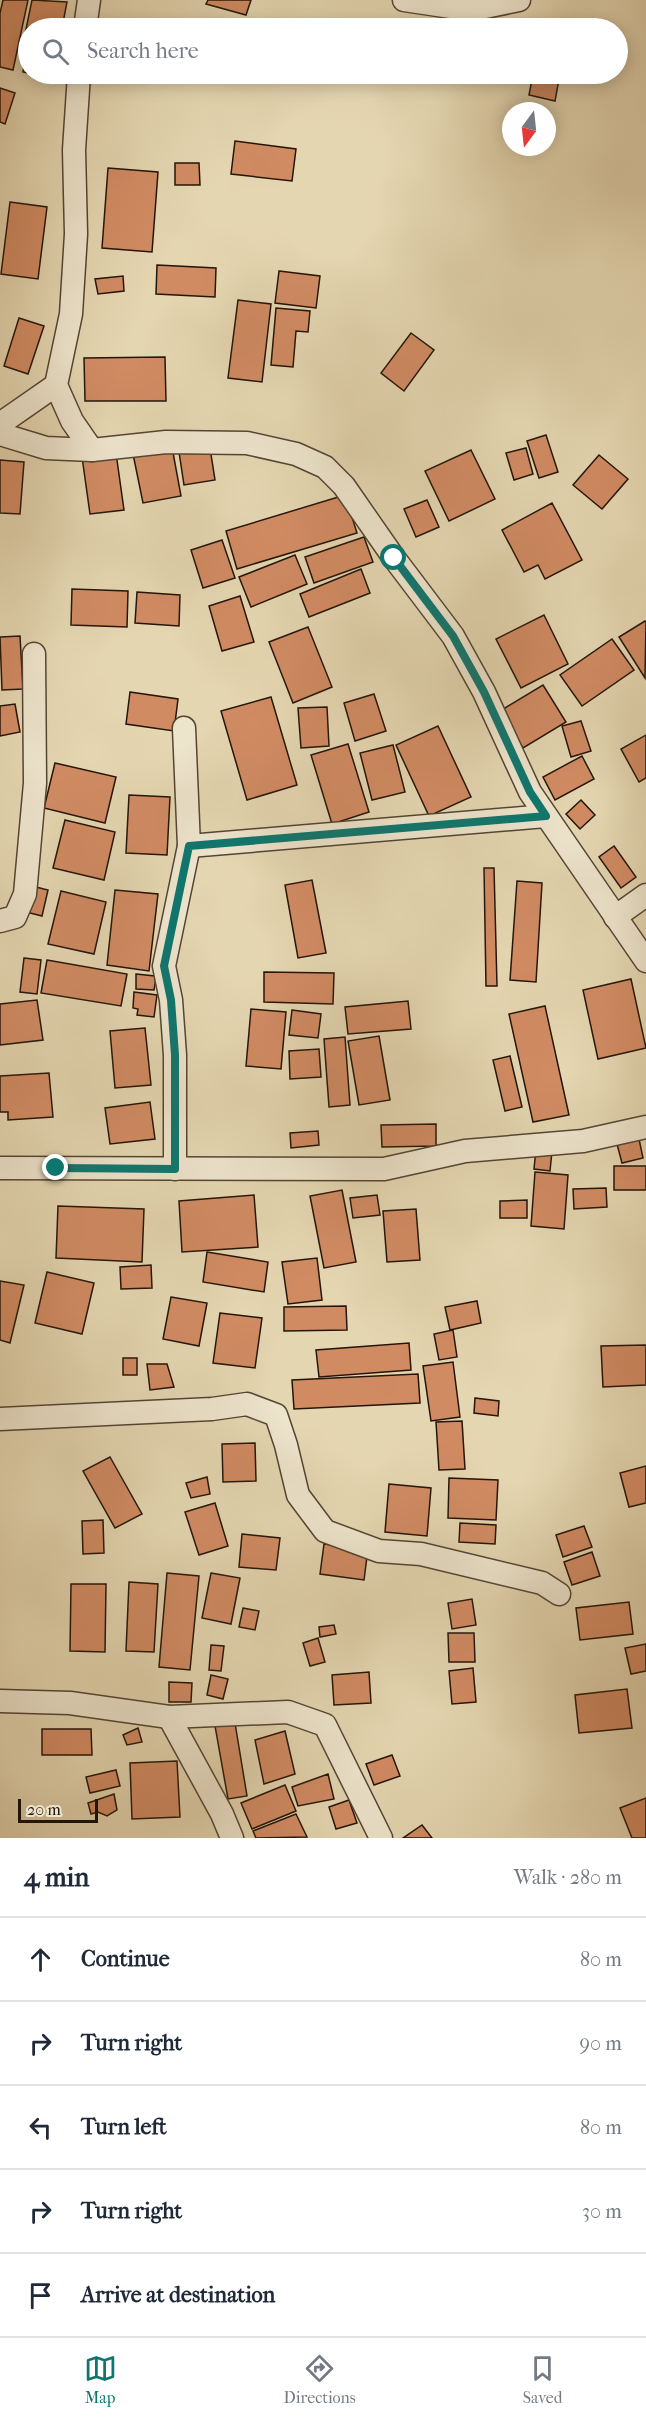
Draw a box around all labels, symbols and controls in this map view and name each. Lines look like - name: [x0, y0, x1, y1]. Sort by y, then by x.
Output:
- search box: [18, 18, 628, 84]
- icon: search: [39, 35, 72, 68]
- text: Search here: [87, 38, 199, 64]
- north arrow: [502, 102, 556, 156]
- route start: [380, 544, 406, 570]
- route end: [42, 1154, 68, 1180]
- scale bar: [18, 1796, 98, 1824]
- text: 20 m: [27, 1800, 61, 1819]
- text: 4 min: [24, 1862, 89, 1893]
- text: Walk · 280 m: [514, 1866, 622, 1889]
- icon: ahead: [24, 1943, 57, 1976]
- text: Continue: [81, 1946, 170, 1972]
- text: 80 m: [580, 1948, 622, 1971]
- icon: right: [24, 2027, 57, 2060]
- text: Turn right: [81, 2030, 182, 2056]
- text: 90 m: [580, 2032, 622, 2055]
- icon: left: [24, 2111, 57, 2144]
- text: Turn left: [81, 2114, 167, 2140]
- text: 80 m: [580, 2116, 622, 2139]
- icon: right: [24, 2195, 57, 2228]
- text: Turn right: [81, 2198, 182, 2224]
- text: 30 m: [582, 2200, 622, 2223]
- icon: arrive: [24, 2279, 57, 2312]
- text: Arrive at destination: [81, 2282, 275, 2308]
- tab: Map: [84, 2352, 117, 2407]
- tab: Directions: [284, 2352, 356, 2407]
- tab: Saved: [523, 2352, 562, 2407]

